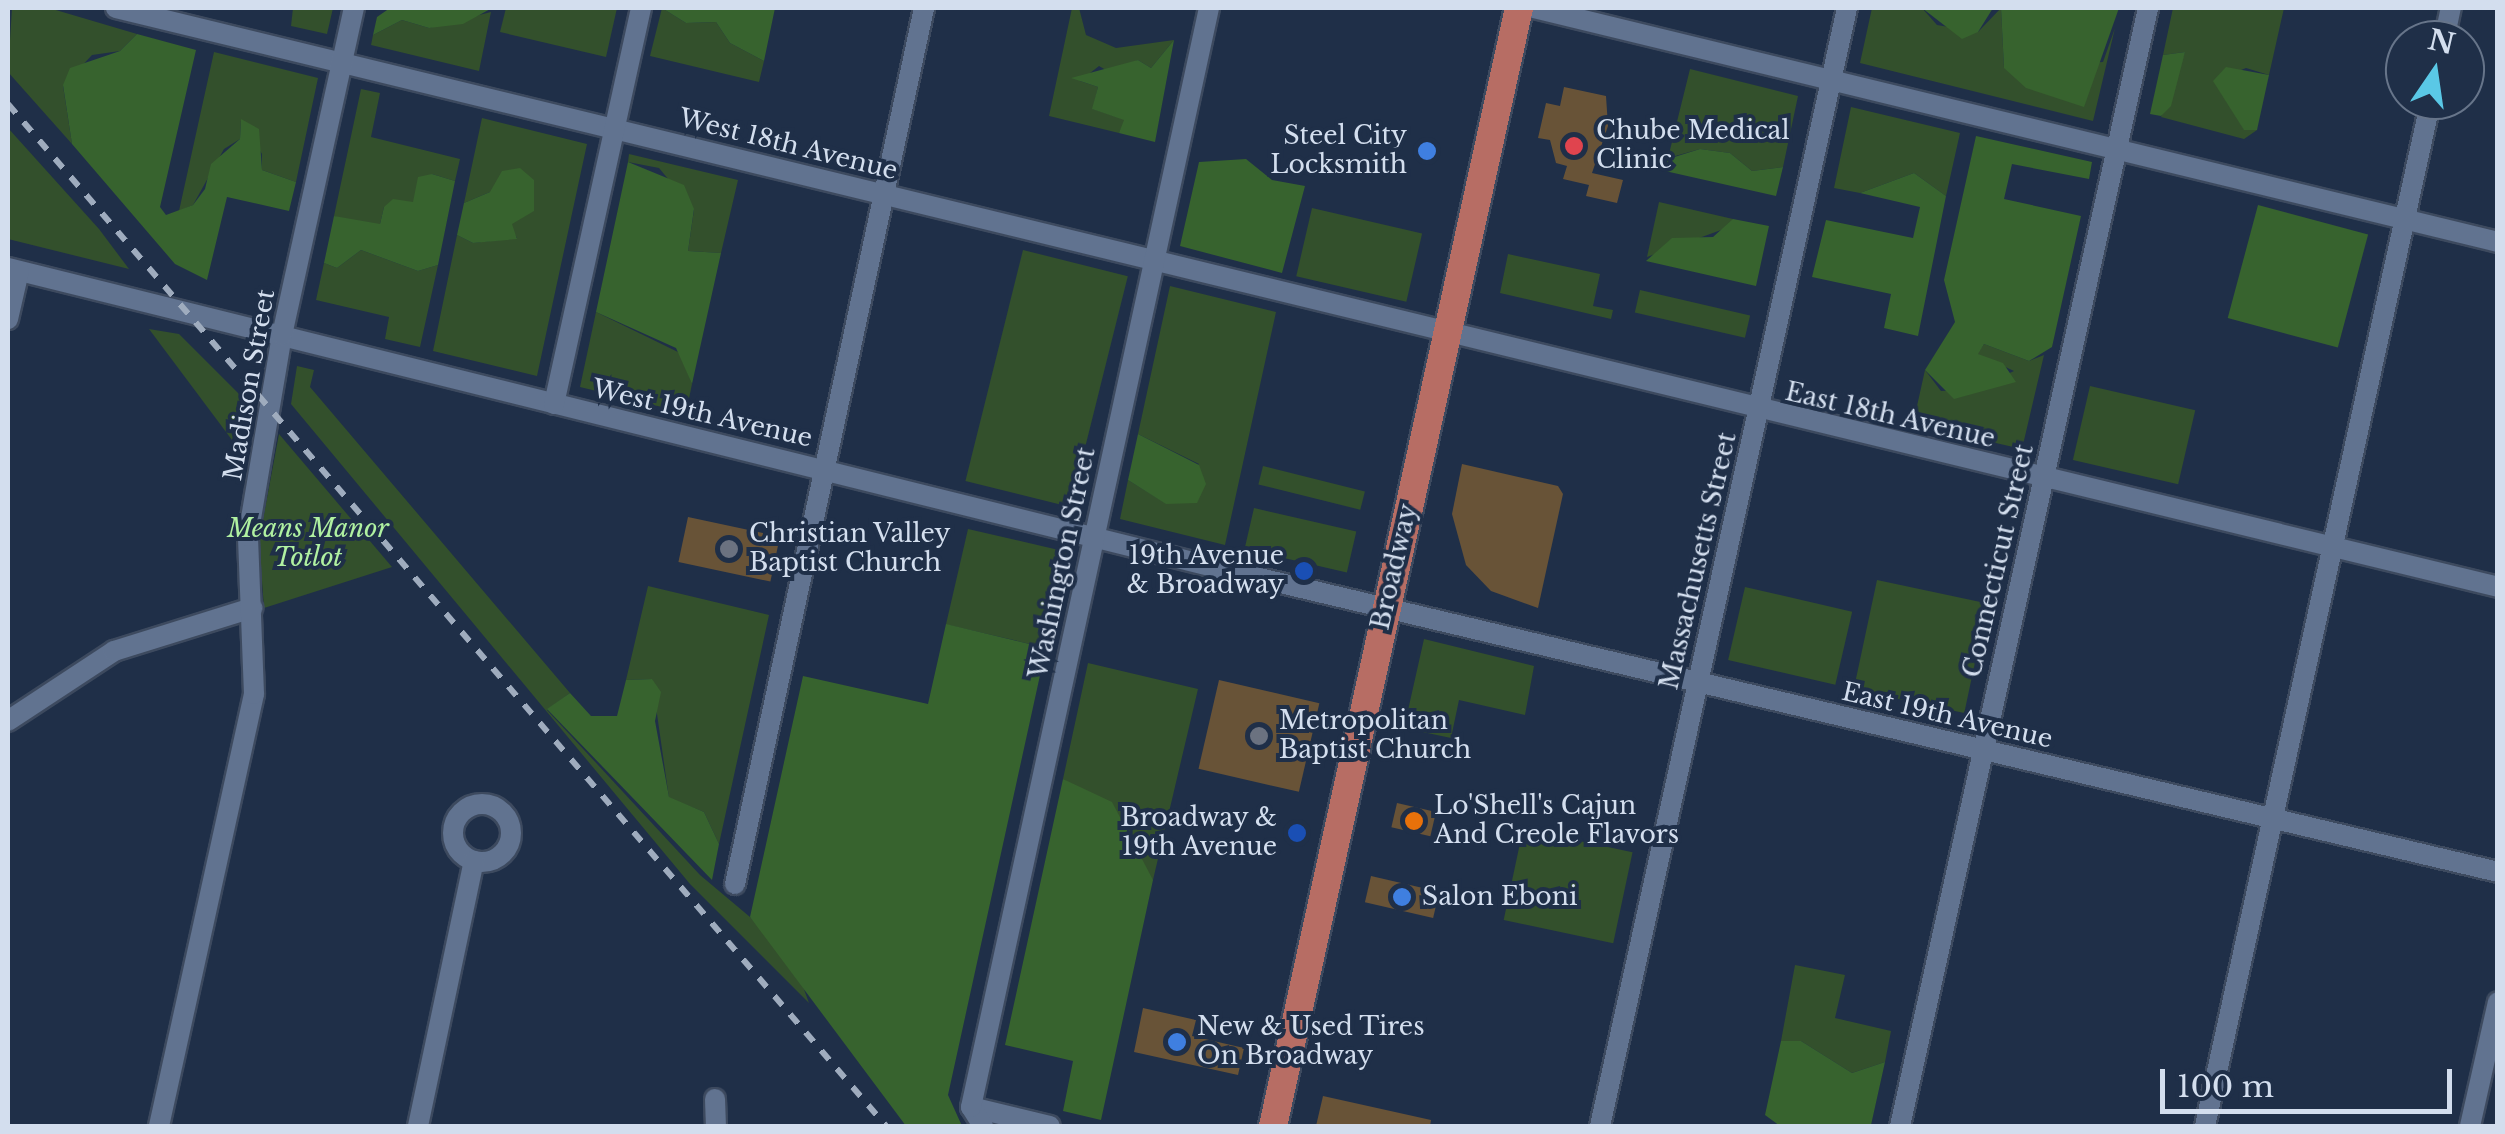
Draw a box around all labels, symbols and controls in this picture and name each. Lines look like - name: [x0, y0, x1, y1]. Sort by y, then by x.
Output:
- north arrow: [2385, 20, 2485, 120]
- text: N: [2425, 22, 2458, 62]
- street label: West 18th Avenue: [675, 103, 901, 187]
- place label: Chube Medical Clinic: [1596, 117, 1790, 176]
- place label: Steel City Locksmith: [1270, 122, 1407, 181]
- marker: Chube Medical Clinic: [1561, 133, 1587, 159]
- marker: Steel City Locksmith: [1416, 140, 1438, 162]
- street label: Madison Street: [218, 287, 282, 483]
- street label: West 19th Avenue: [589, 374, 815, 454]
- street label: East 18th Avenue: [1782, 377, 1998, 455]
- street label: Massachusetts Street: [1655, 429, 1743, 693]
- street label: Connecticut Street: [1958, 441, 2040, 681]
- street label: Washington Street: [1024, 445, 1102, 681]
- street label: Broadway: [1366, 501, 1424, 633]
- park label: Means Manor Totlot: [227, 515, 389, 574]
- place label: Christian Valley Baptist Church: [749, 520, 952, 579]
- marker: Christian Valley Baptist Church: [718, 538, 740, 560]
- place label: 19th Avenue & Broadway: [1127, 542, 1284, 601]
- marker: 19th Avenue & Broadway: [1293, 560, 1315, 582]
- street label: East 19th Avenue: [1838, 677, 2056, 755]
- place label: Metropolitan Baptist Church: [1279, 707, 1471, 766]
- marker: Metropolitan Baptist Church: [1248, 725, 1270, 747]
- place label: Lo'Shell's Cajun And Creole Flavors: [1434, 792, 1679, 851]
- place label: Broadway & 19th Avenue: [1120, 804, 1277, 863]
- marker: Lo'Shell's Cajun And Creole Flavors: [1403, 810, 1425, 832]
- marker: Broadway & 19th Avenue: [1286, 822, 1308, 844]
- place label: Salon Eboni: [1422, 882, 1577, 912]
- marker: Salon Eboni: [1391, 886, 1413, 908]
- place label: New & Used Tires On Broadway: [1197, 1013, 1426, 1072]
- marker: New & Used Tires On Broadway: [1166, 1031, 1188, 1053]
- scale bar: [2165, 1049, 2458, 1111]
- text: 100 m: [2177, 1068, 2274, 1105]

